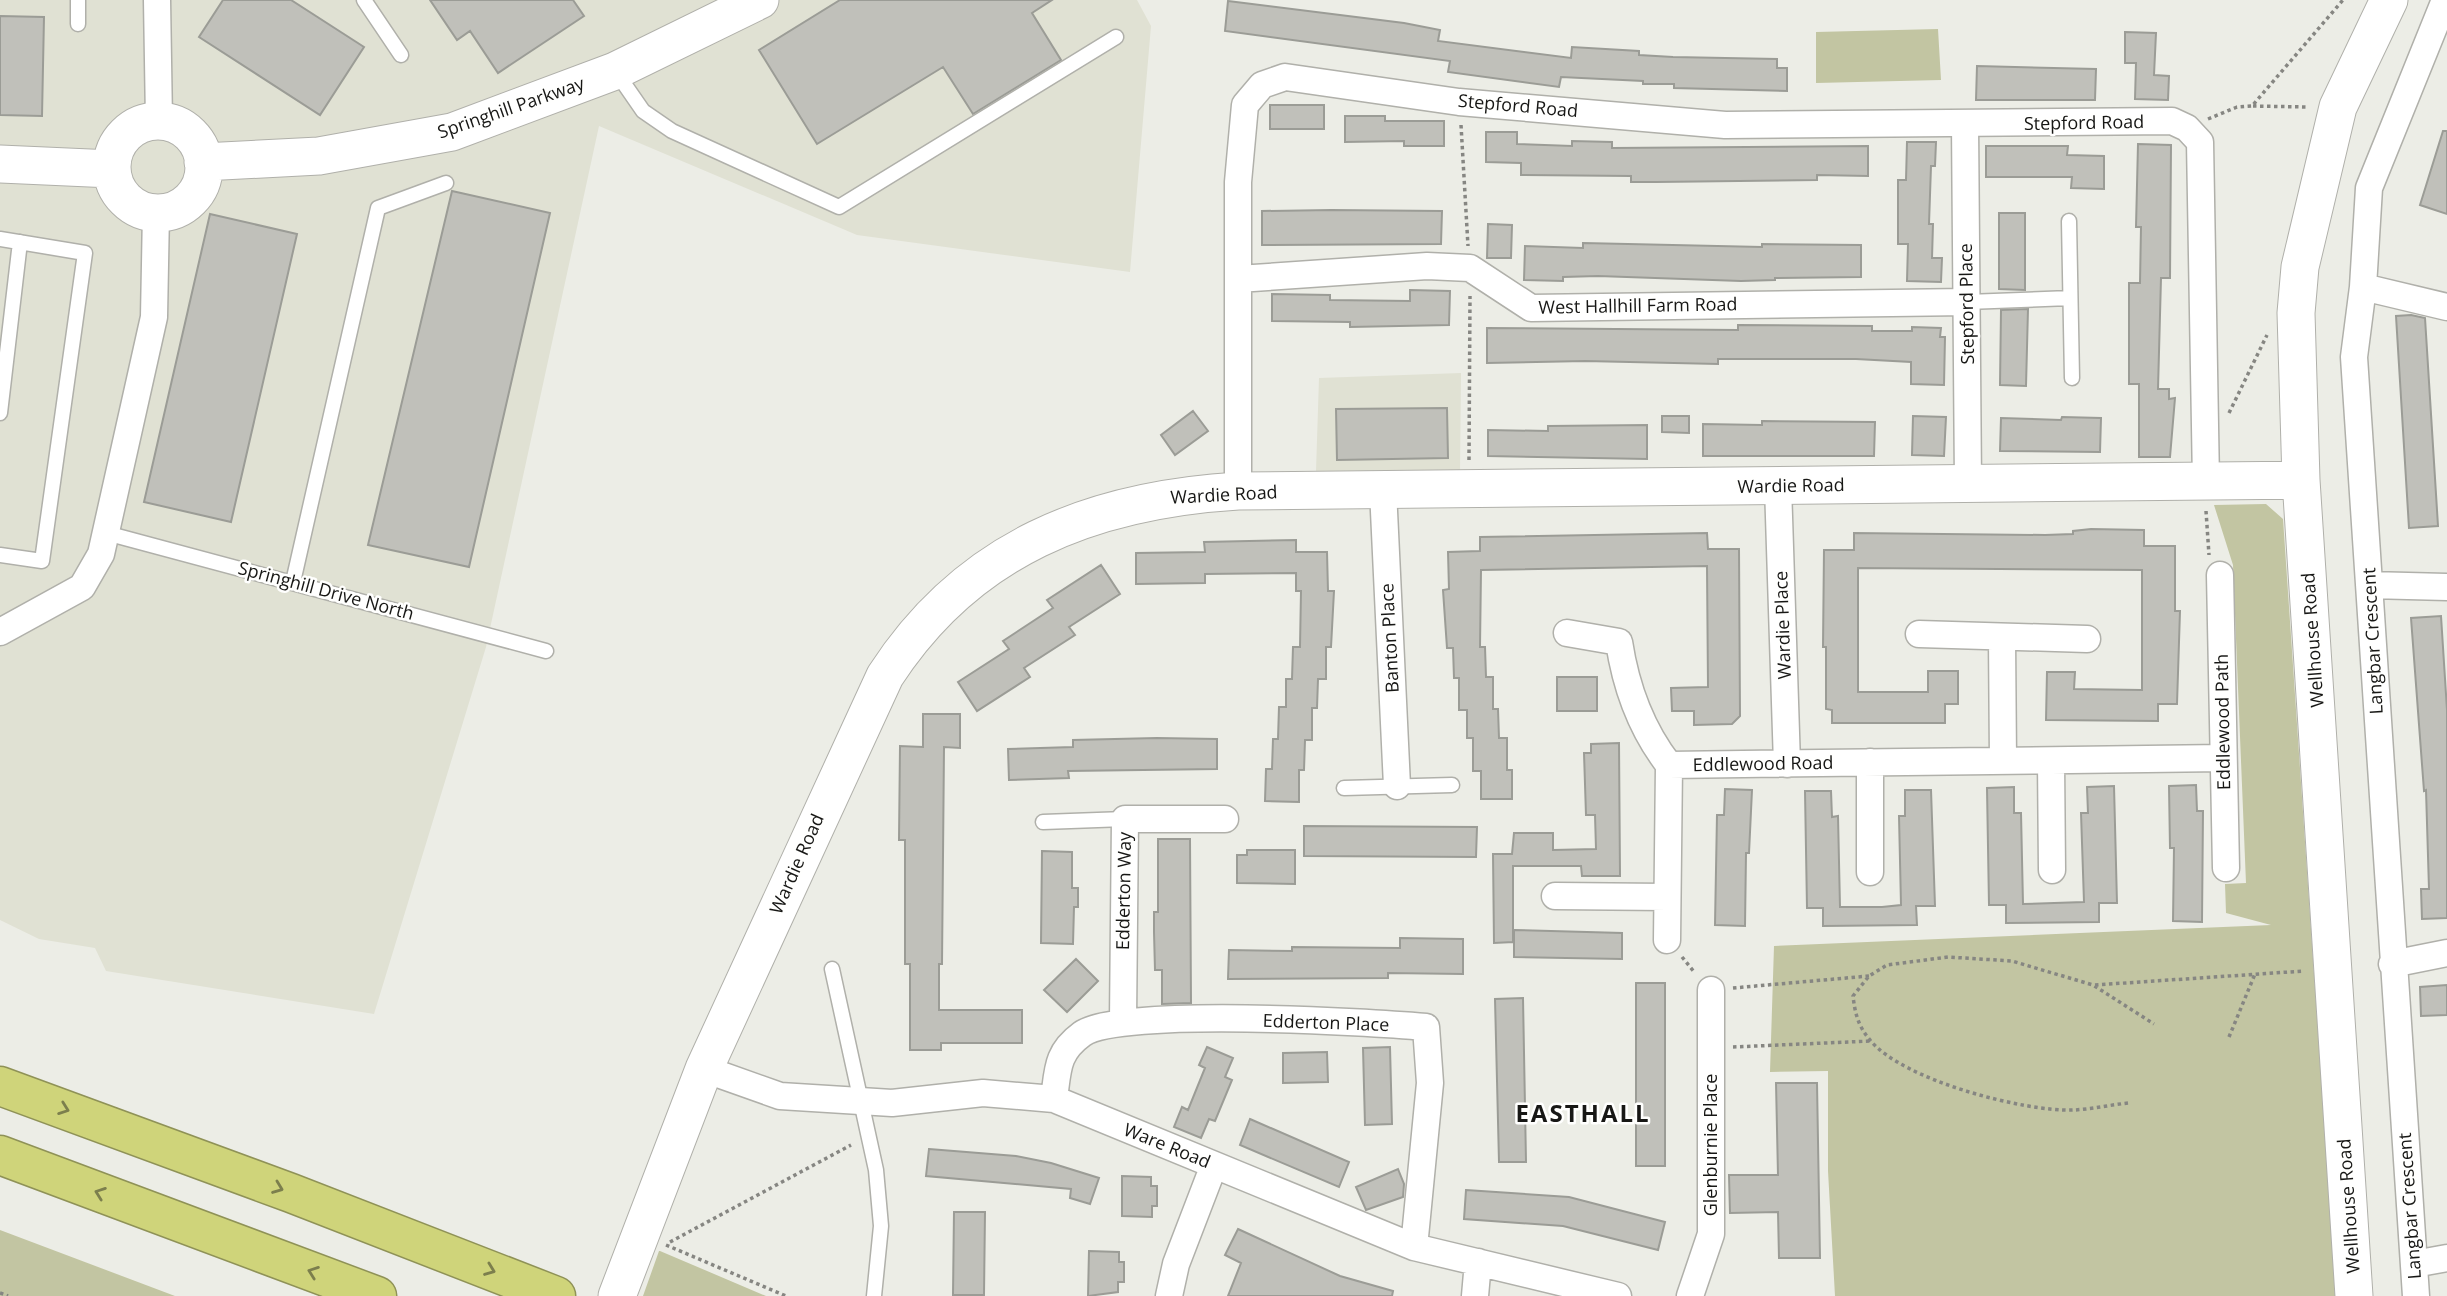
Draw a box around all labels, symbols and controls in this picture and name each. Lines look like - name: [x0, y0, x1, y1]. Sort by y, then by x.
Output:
- street label: Springhill Parkway: [434, 70, 588, 143]
- street label: Stepford Road: [1457, 88, 1579, 122]
- street label: Stepford Road: [2024, 109, 2144, 135]
- street label: Stepford Place: [1953, 243, 1979, 365]
- street label: West Hallhill Farm Road: [1538, 291, 1738, 319]
- street label: Wardie Road: [1737, 472, 1845, 498]
- street label: Wardie Road: [1170, 479, 1278, 509]
- street label: Springhill Drive North: [236, 555, 417, 625]
- street label: Langbar Crescent: [2356, 567, 2388, 715]
- street label: Wardie Place: [1768, 570, 1796, 680]
- street label: Wellhouse Road: [2295, 572, 2329, 708]
- street label: Banton Place: [1374, 583, 1404, 693]
- street label: Eddlewood Path: [2209, 654, 2235, 790]
- street label: Eddlewood Road: [1692, 750, 1834, 776]
- street label: Wardie Road: [763, 810, 829, 917]
- street label: Edderton Way: [1110, 831, 1136, 950]
- street label: Edderton Place: [1262, 1008, 1390, 1036]
- street label: Glenburnie Place: [1698, 1074, 1722, 1216]
- district label: EASTHALL: [1515, 1096, 1651, 1129]
- one-way arrow: [58, 1101, 70, 1115]
- street label: Ware Road: [1120, 1117, 1214, 1173]
- street label: Langbar Crescent: [2392, 1132, 2426, 1280]
- street label: Wellhouse Road: [2331, 1138, 2365, 1274]
- one-way arrow: [271, 1180, 283, 1194]
- one-way arrow: [95, 1187, 107, 1201]
- one-way arrow: [483, 1262, 495, 1276]
- one-way arrow: [308, 1266, 320, 1280]

